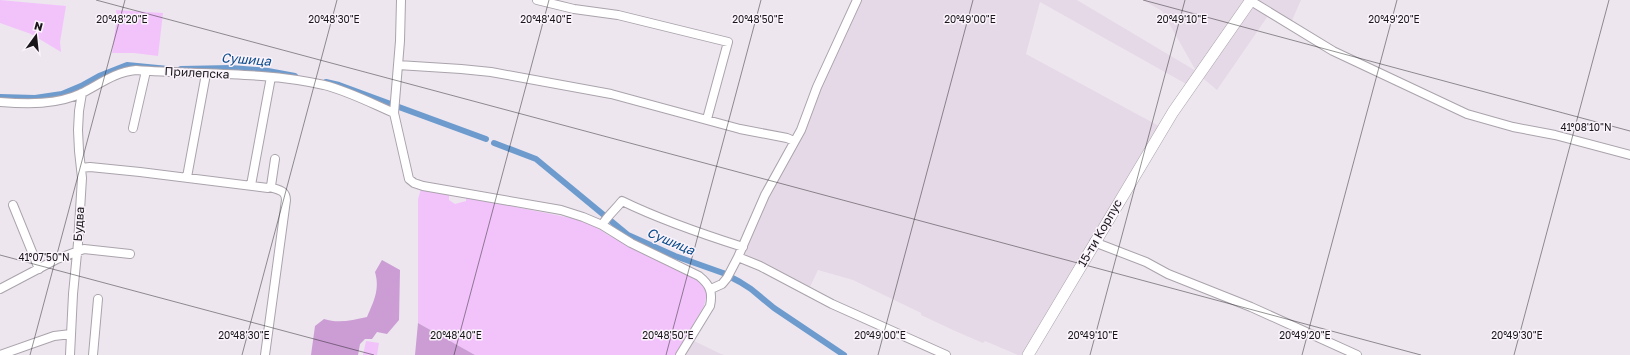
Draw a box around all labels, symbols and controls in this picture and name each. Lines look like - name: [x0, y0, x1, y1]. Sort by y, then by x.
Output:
- text: 20°48'20"E: [96, 13, 148, 25]
- text: 20°48'30"E: [308, 13, 360, 25]
- text: 20°48'40"E: [520, 13, 572, 25]
- text: 20°48'50"E: [732, 13, 784, 25]
- text: 20°49'00"E: [944, 13, 996, 25]
- text: 20°49'10"E: [1157, 13, 1207, 25]
- text: 20°49'20"E: [1368, 13, 1420, 25]
- north arrow: [16, 16, 56, 56]
- text: N: [33, 18, 44, 33]
- water label: Сушица: [220, 49, 272, 69]
- street label: Прилепска: [164, 63, 230, 82]
- text: 41°08'10"N: [1560, 121, 1612, 133]
- street label: 15-ти Корпус: [1074, 196, 1125, 269]
- street label: Будва: [70, 206, 87, 242]
- water label: Сушица: [645, 224, 698, 258]
- text: 41°07'50"N: [18, 251, 70, 263]
- text: 20°48'30"E: [218, 329, 270, 341]
- text: 20°48'40"E: [430, 329, 482, 341]
- text: 20°48'50"E: [642, 329, 694, 341]
- text: 20°49'00"E: [854, 329, 906, 341]
- text: 20°49'10"E: [1068, 329, 1118, 341]
- text: 20°49'20"E: [1279, 329, 1331, 341]
- text: 20°49'30"E: [1491, 329, 1543, 341]

